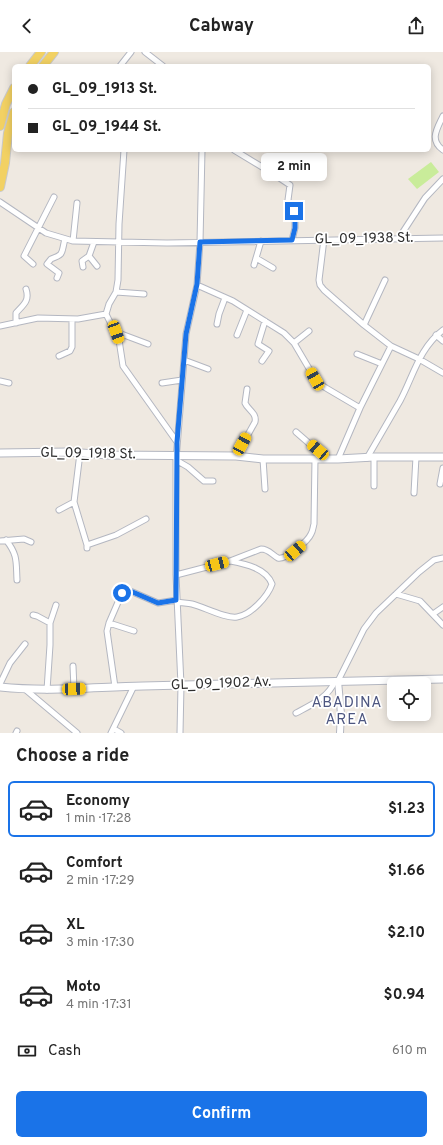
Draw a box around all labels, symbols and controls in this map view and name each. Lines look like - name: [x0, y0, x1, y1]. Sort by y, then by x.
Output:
- icon: back: [16, 15, 38, 37]
- text: Cabway: [189, 15, 254, 38]
- icon: share: [405, 15, 427, 37]
- text: GL_09_1913 St.: [52, 80, 157, 99]
- text: GL_09_1944 St.: [52, 118, 161, 137]
- callout: 2 min: [261, 153, 327, 181]
- text: 2 min: [277, 159, 311, 175]
- route end: [285, 202, 303, 220]
- street label: GL_09_1938 St.: [314, 230, 414, 248]
- car: [106, 319, 126, 345]
- car: [304, 366, 326, 392]
- car: [231, 431, 253, 457]
- car: [305, 438, 331, 462]
- street label: GL_09_1918 St.: [40, 445, 136, 463]
- car: [282, 539, 308, 563]
- car: [204, 555, 230, 573]
- route start: [113, 584, 131, 602]
- street label: GL_09_1902 Av.: [170, 674, 272, 694]
- map controls: [387, 677, 431, 721]
- button: locate: [387, 677, 431, 721]
- car: [62, 683, 86, 695]
- district label: ABADINA AREA: [311, 694, 383, 730]
- text: Choose a ride: [16, 745, 129, 768]
- icon: car: [18, 791, 54, 827]
- text: Economy: [66, 792, 130, 811]
- text: $1.23: [388, 800, 425, 819]
- text: 1 min · 17:28: [66, 811, 132, 827]
- icon: car: [18, 853, 54, 889]
- text: Comfort: [66, 854, 123, 873]
- text: $1.66: [388, 862, 425, 881]
- text: 2 min · 17:29: [66, 873, 134, 889]
- icon: car: [18, 915, 54, 951]
- text: XL: [66, 916, 84, 935]
- text: $2.10: [387, 924, 425, 943]
- text: 3 min · 17:30: [66, 935, 135, 951]
- icon: car: [18, 977, 54, 1013]
- text: Moto: [66, 978, 101, 997]
- text: $0.94: [384, 986, 425, 1005]
- text: 4 min · 17:31: [66, 997, 132, 1013]
- icon: cash: [16, 1040, 38, 1062]
- text: Cash: [48, 1042, 81, 1061]
- text: 610 m: [392, 1043, 427, 1059]
- button: Confirm: [16, 1091, 427, 1137]

